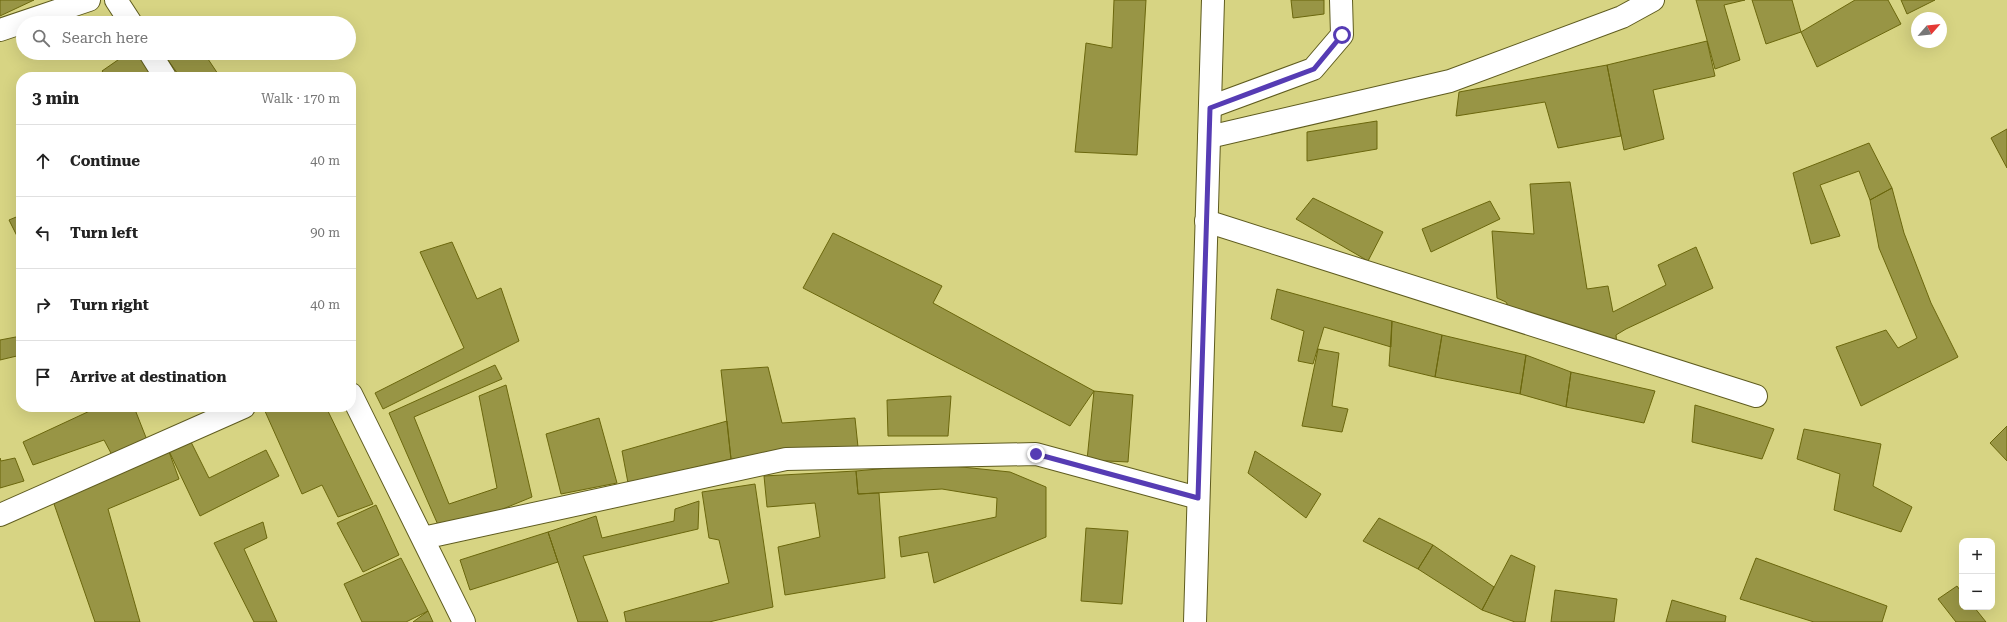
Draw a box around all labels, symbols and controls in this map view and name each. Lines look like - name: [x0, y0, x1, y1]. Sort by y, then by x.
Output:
- north arrow: [1911, 12, 1947, 48]
- search box: [16, 16, 356, 60]
- route start: [1333, 26, 1351, 44]
- icon: search: [30, 27, 52, 49]
- text: Search here: [62, 29, 148, 47]
- text: 3 min: [32, 88, 79, 108]
- text: Walk · 170 m: [261, 91, 340, 106]
- icon: ahead: [32, 150, 54, 172]
- text: Continue: [70, 152, 140, 170]
- text: 40 m: [310, 153, 340, 168]
- icon: left: [32, 222, 54, 244]
- text: Turn left: [70, 224, 138, 242]
- text: 90 m: [310, 225, 340, 240]
- icon: right: [32, 294, 54, 316]
- text: Turn right: [70, 296, 149, 314]
- text: 40 m: [310, 297, 340, 312]
- icon: arrive: [32, 366, 54, 388]
- text: Arrive at destination: [70, 368, 226, 386]
- route end: [1027, 445, 1045, 463]
- map controls: [1959, 538, 1995, 610]
- button: +: [1959, 538, 1995, 574]
- button: −: [1959, 574, 1995, 610]

